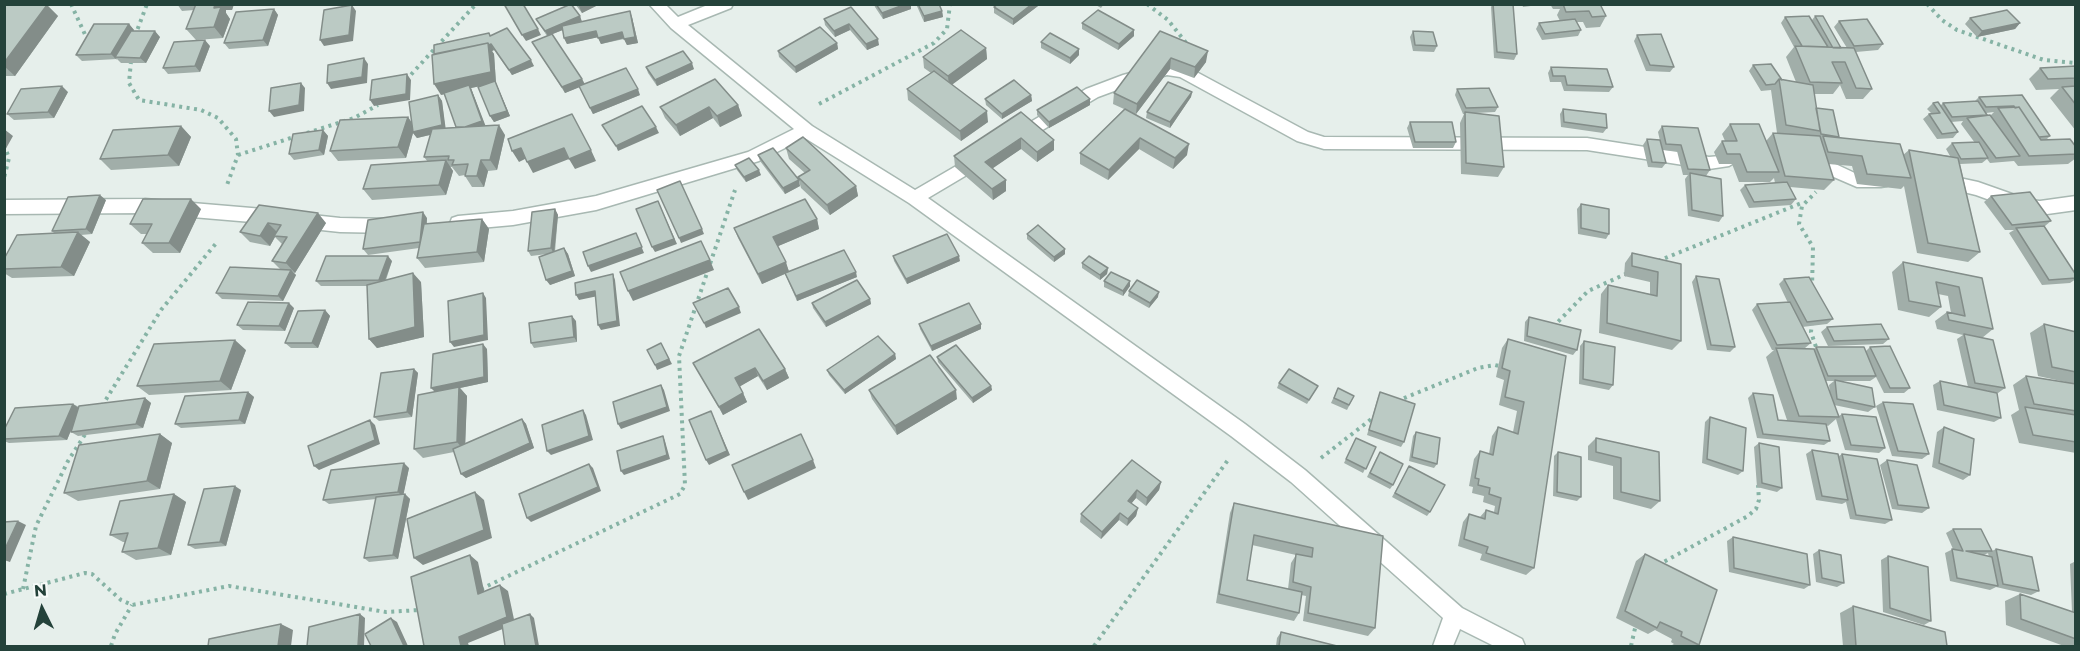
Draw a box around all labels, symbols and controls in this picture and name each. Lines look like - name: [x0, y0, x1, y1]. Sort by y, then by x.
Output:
- north arrow: [12, 579, 72, 639]
- text: N: [33, 581, 48, 601]

